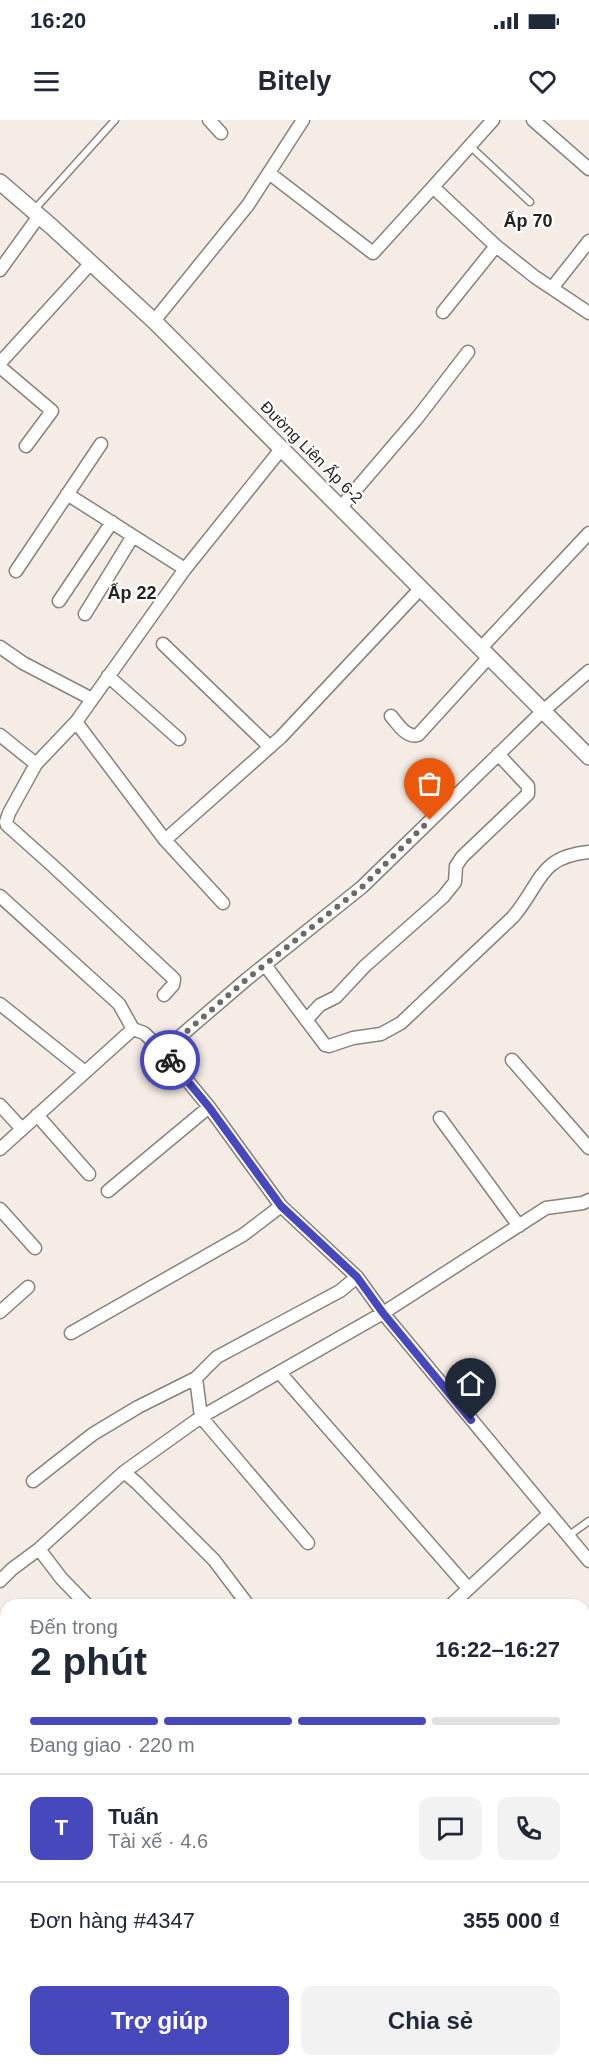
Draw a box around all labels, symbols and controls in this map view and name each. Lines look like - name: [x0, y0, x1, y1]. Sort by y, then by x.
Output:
- text: 16:20: [30, 8, 86, 33]
- icon: menu: [30, 65, 63, 98]
- icon: heart: [526, 65, 559, 98]
- text: Bitely: [258, 66, 331, 96]
- district label: Ấp 70: [503, 210, 553, 231]
- street label: Đường Liên Ấp 6-2: [257, 397, 367, 507]
- district label: Ấp 22: [107, 582, 157, 603]
- pin: [404, 758, 455, 820]
- icon: bag: [413, 767, 446, 800]
- courier: [140, 1030, 200, 1090]
- icon: bike: [154, 1044, 187, 1077]
- pin: [445, 1358, 496, 1420]
- icon: home: [454, 1367, 487, 1400]
- text: Đến trong: [30, 1616, 118, 1638]
- text: 16:22–16:27: [435, 1637, 560, 1662]
- text: 2 phút: [30, 1640, 147, 1683]
- text: Đang giao · 220 m: [30, 1734, 195, 1756]
- button: chat: [419, 1797, 482, 1860]
- button: phone: [497, 1797, 560, 1860]
- text: Tuấn: [108, 1804, 159, 1829]
- text: T: [55, 1815, 68, 1840]
- text: Tài xế · 4.6: [108, 1830, 208, 1852]
- text: Đơn hàng #4347: [30, 1908, 195, 1933]
- text: 355 000 ₫: [463, 1908, 560, 1933]
- button: Trợ giúp: [30, 1986, 289, 2055]
- button: Chia sẻ: [301, 1986, 560, 2055]

